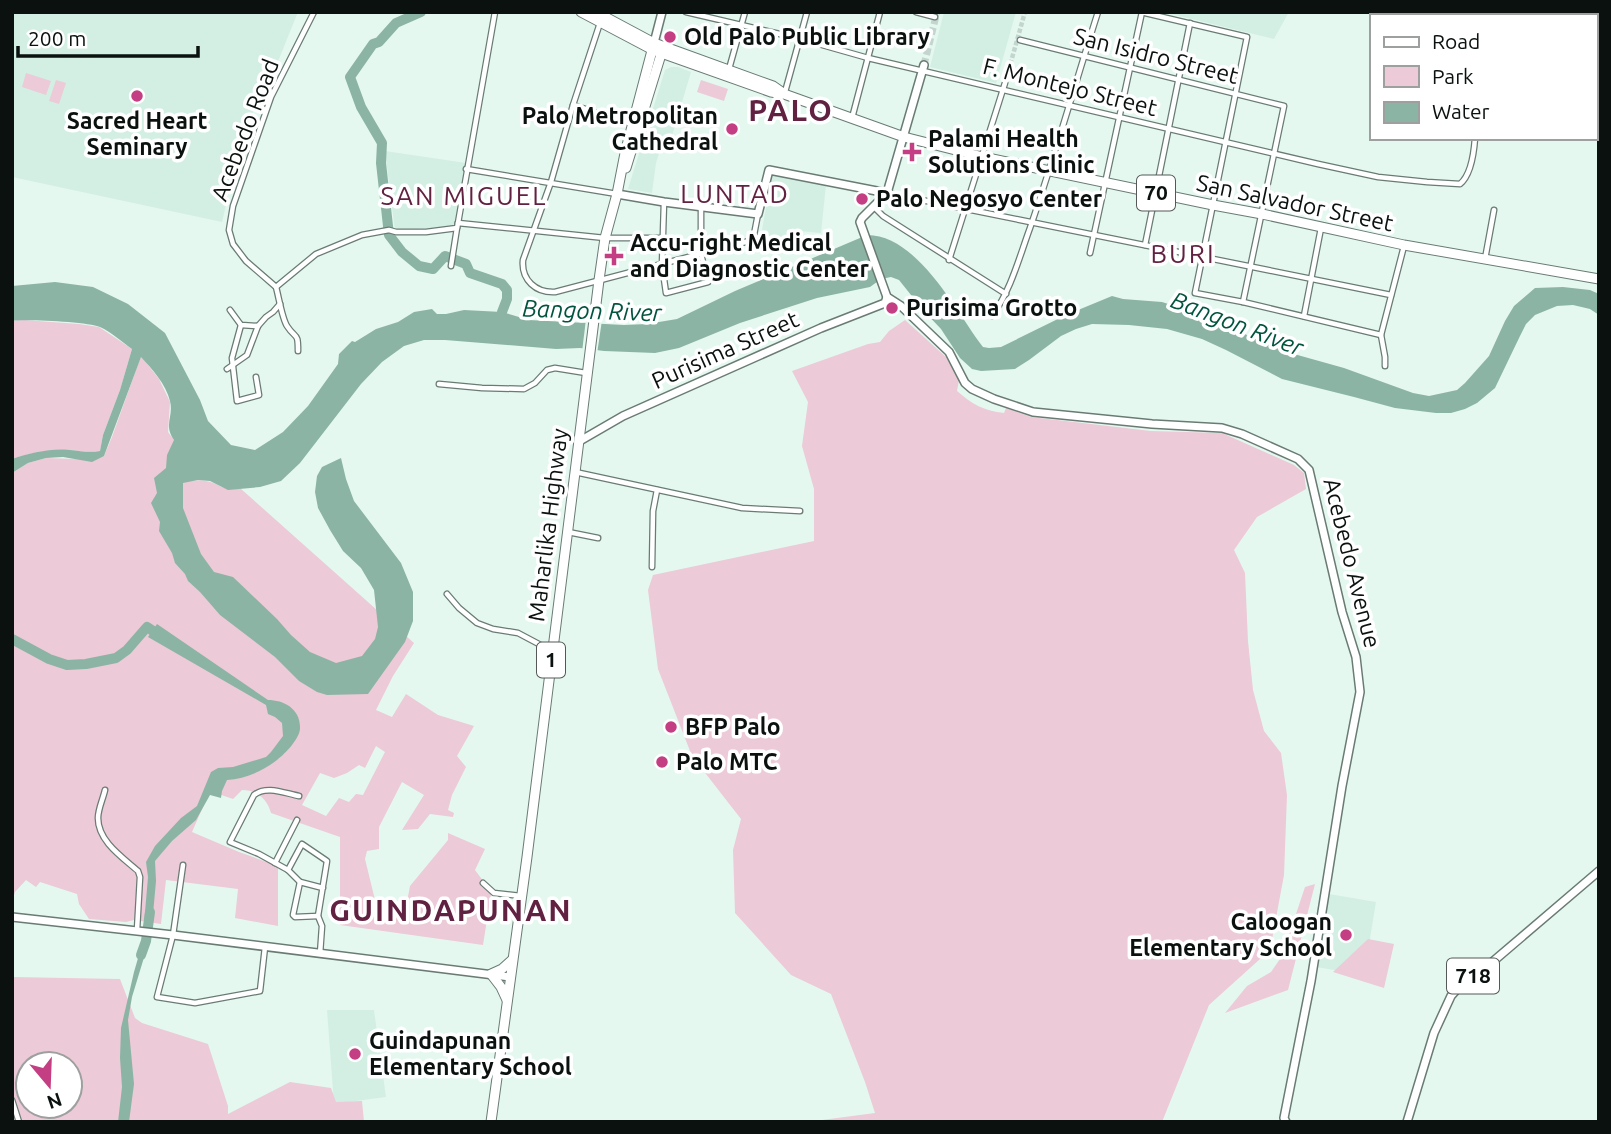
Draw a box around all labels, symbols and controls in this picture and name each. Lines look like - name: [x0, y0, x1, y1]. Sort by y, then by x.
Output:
- scale bar: [18, 14, 198, 58]
- legend: [1370, 14, 1597, 140]
- street label: San Isidro Street: [1071, 23, 1241, 88]
- place label: Old Palo Public Library: [684, 24, 930, 49]
- text: 200 m: [28, 26, 86, 50]
- marker: Old Palo Public Library: [662, 29, 678, 45]
- text: Road: [1432, 29, 1480, 53]
- street label: F. Montejo Street: [980, 53, 1160, 120]
- street label: Acebedo Road: [206, 56, 283, 204]
- text: Park: [1432, 64, 1474, 88]
- marker: Sacred Heart Seminary: [129, 88, 145, 104]
- district label: PALO: [748, 93, 834, 127]
- text: Water: [1432, 99, 1490, 123]
- place label: Palo Metropolitan Cathedral: [522, 103, 718, 154]
- place label: Sacred Heart Seminary: [67, 108, 207, 159]
- marker: Palo Metropolitan Cathedral: [724, 121, 740, 137]
- place label: Palami Health Solutions Clinic: [928, 126, 1094, 177]
- marker: Palami Health Solutions Clinic: [902, 142, 922, 162]
- street label: San Salvador Street: [1195, 169, 1396, 236]
- road number: 70: [1137, 176, 1175, 210]
- district label: LUNTAD: [680, 179, 790, 208]
- district label: SAN MIGUEL: [380, 181, 548, 210]
- place label: Palo Negosyo Center: [876, 186, 1103, 211]
- marker: Palo Negosyo Center: [854, 191, 870, 207]
- place label: Accu-right Medical and Diagnostic Center: [630, 230, 870, 281]
- district label: BURI: [1150, 239, 1216, 268]
- marker: Accu-right Medical and Diagnostic Center: [604, 246, 624, 266]
- water label: Bangon River: [1167, 286, 1308, 361]
- water label: Bangon River: [522, 295, 663, 326]
- place label: Purisima Grotto: [906, 295, 1077, 320]
- marker: Purisima Grotto: [884, 300, 900, 316]
- street label: Purisima Street: [648, 306, 802, 393]
- street label: Maharlika Highway: [523, 427, 572, 623]
- street label: Acebedo Avenue: [1319, 475, 1386, 650]
- road number: 1: [537, 642, 565, 678]
- place label: BFP Palo: [685, 714, 781, 739]
- marker: BFP Palo: [663, 719, 679, 735]
- place label: Palo MTC: [676, 749, 778, 774]
- marker: Palo MTC: [654, 754, 670, 770]
- district label: GUINDAPUNAN: [329, 893, 573, 927]
- place label: Caloogan Elementary School: [1129, 909, 1332, 960]
- marker: Caloogan Elementary School: [1338, 927, 1354, 943]
- road number: 718: [1447, 958, 1499, 993]
- place label: Guindapunan Elementary School: [369, 1028, 572, 1079]
- marker: Guindapunan Elementary School: [347, 1046, 363, 1062]
- north arrow: [14, 1050, 84, 1120]
- text: N: [44, 1088, 65, 1114]

